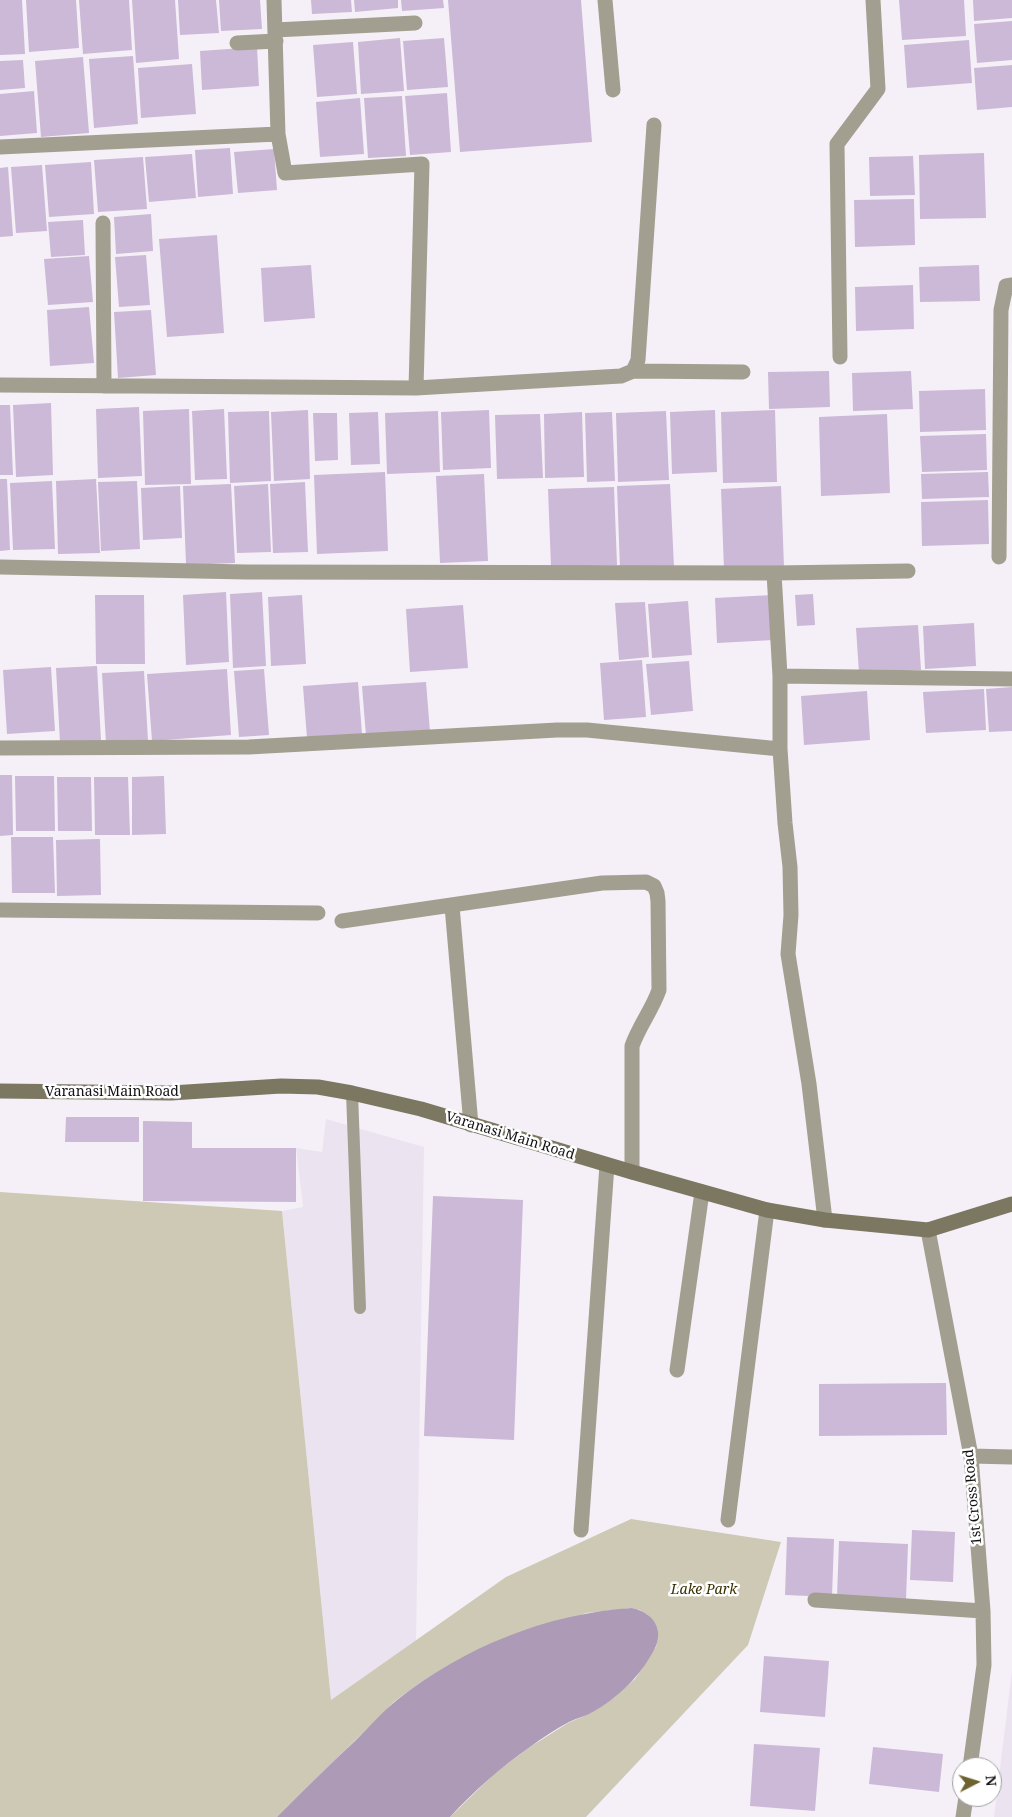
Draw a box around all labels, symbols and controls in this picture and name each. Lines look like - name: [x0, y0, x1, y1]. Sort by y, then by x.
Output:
- street label: Varanasi Main Road: [45, 1084, 179, 1100]
- street label: Varanasi Main Road: [444, 1108, 576, 1164]
- street label: 1st Cross Road: [960, 1448, 986, 1546]
- park label: Lake Park: [671, 1582, 737, 1598]
- north arrow: [952, 1757, 1002, 1807]
- text: N: [981, 1774, 1001, 1787]

